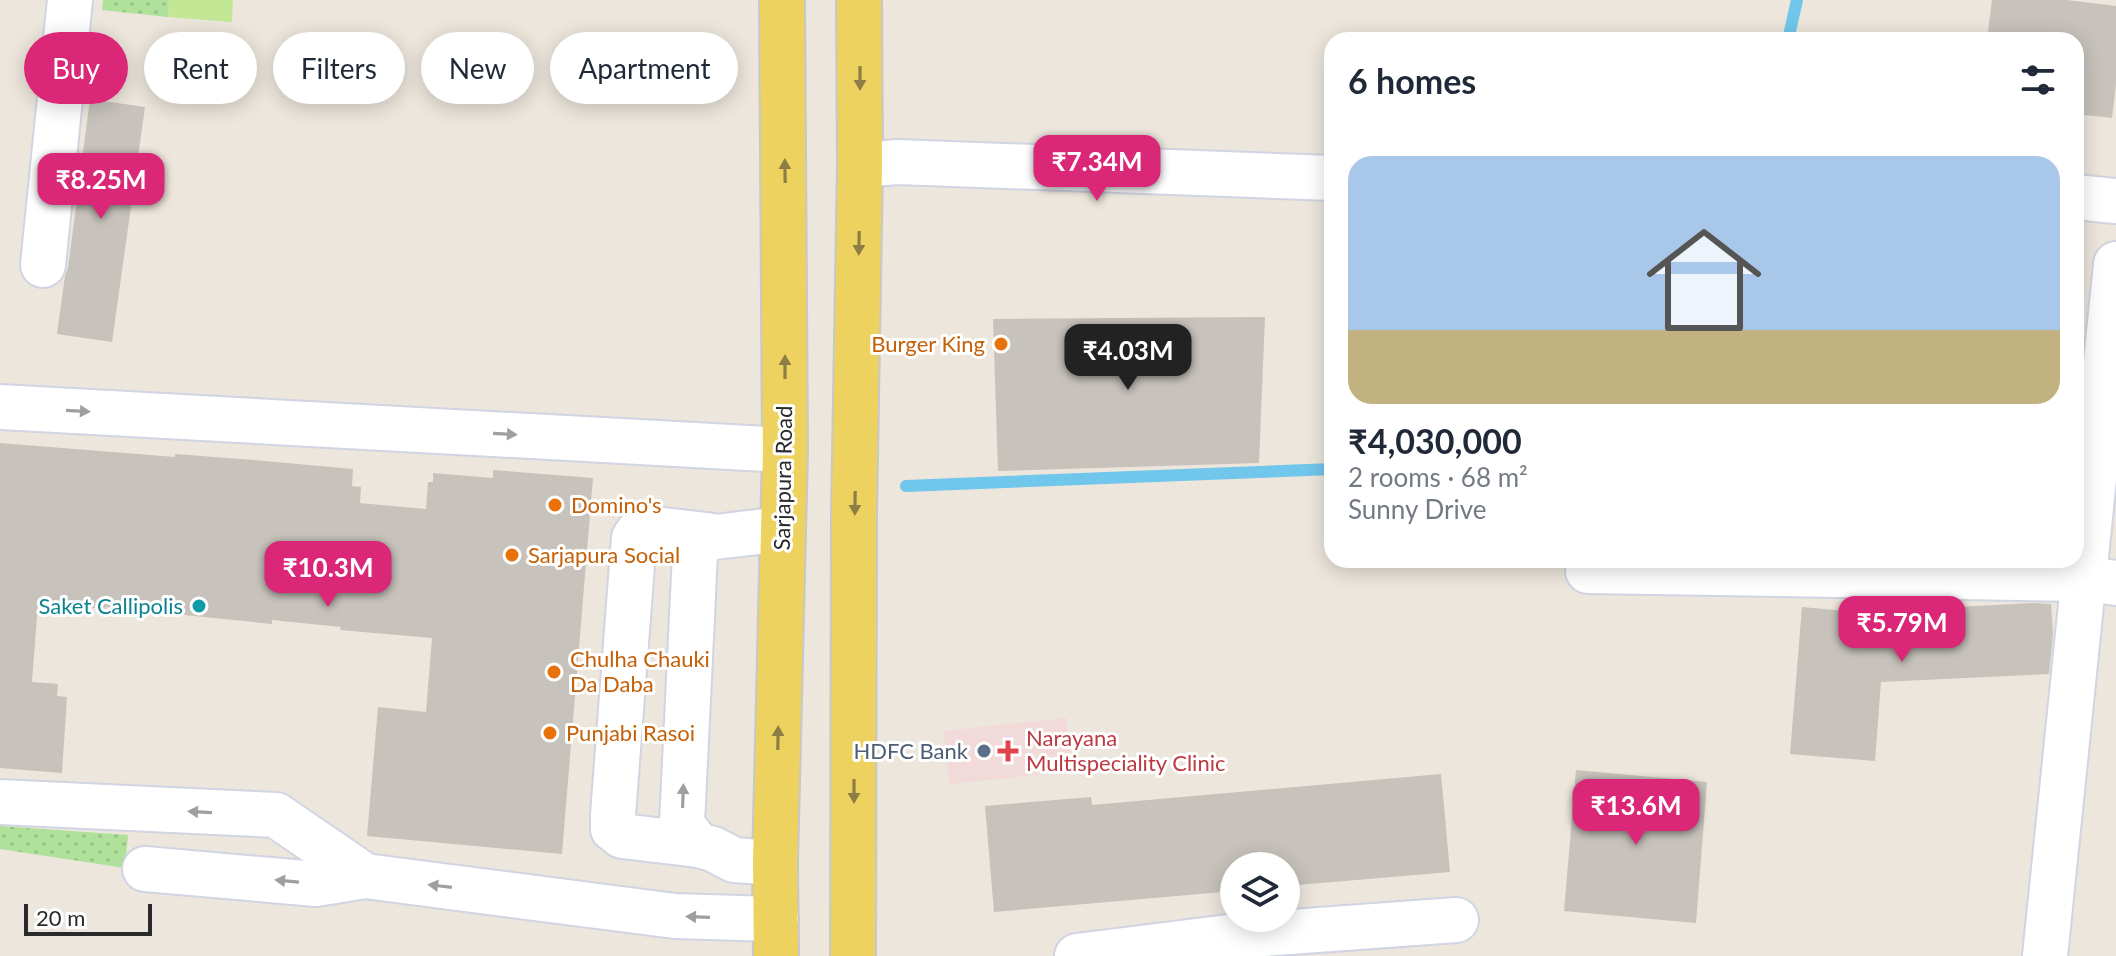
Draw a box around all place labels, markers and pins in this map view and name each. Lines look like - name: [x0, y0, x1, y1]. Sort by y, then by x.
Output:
- pin: ₹7.34M: [1032, 135, 1162, 203]
- pin: ₹8.25M: [36, 153, 166, 221]
- pin: ₹4.03M: [1063, 324, 1193, 392]
- place label: Burger King: [871, 330, 985, 357]
- marker: Burger King: [992, 335, 1010, 353]
- place label: Domino's: [571, 491, 662, 518]
- marker: Domino's: [546, 496, 564, 514]
- pin: ₹10.3M: [263, 541, 393, 609]
- place label: Sarjapura Social: [528, 541, 680, 568]
- marker: Sarjapura Social: [503, 546, 521, 564]
- place label: Saket Callipolis: [39, 592, 183, 619]
- pin: ₹5.79M: [1837, 596, 1967, 664]
- marker: Saket Callipolis: [190, 597, 208, 615]
- place label: Chulha Chauki Da Daba: [570, 645, 710, 697]
- marker: Chulha Chauki Da Daba: [545, 663, 563, 681]
- place label: Punjabi Rasoi: [566, 719, 695, 746]
- marker: Punjabi Rasoi: [541, 724, 559, 742]
- place label: Narayana Multispeciality Clinic: [1026, 724, 1225, 776]
- place label: HDFC Bank: [853, 737, 969, 764]
- marker: Narayana Multispeciality Clinic: [997, 740, 1019, 762]
- marker: HDFC Bank: [975, 742, 993, 760]
- pin: ₹13.6M: [1571, 779, 1701, 847]

